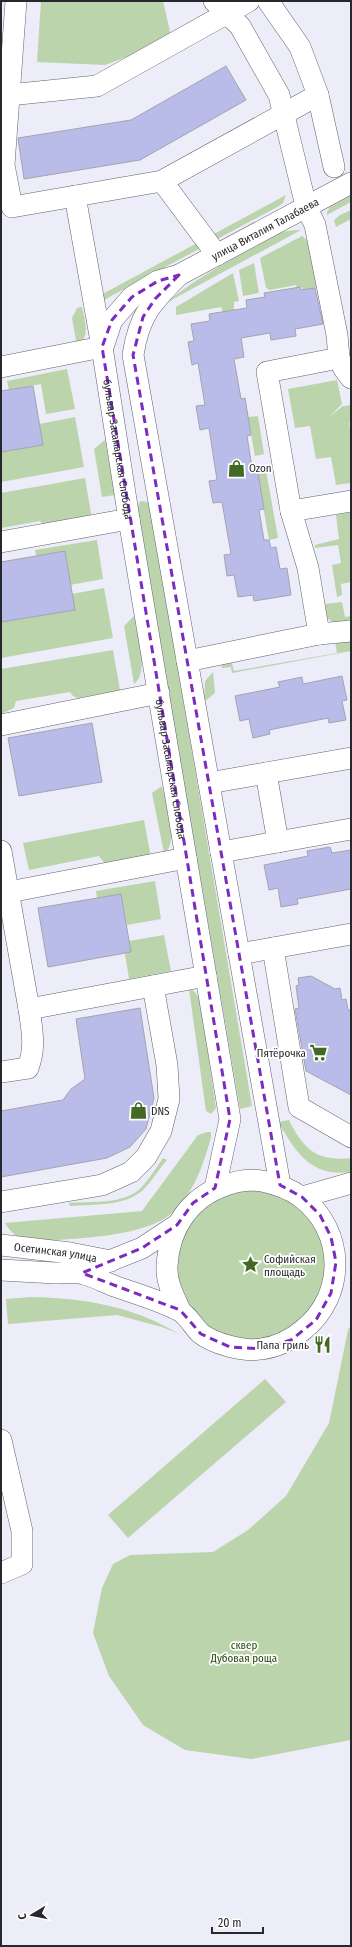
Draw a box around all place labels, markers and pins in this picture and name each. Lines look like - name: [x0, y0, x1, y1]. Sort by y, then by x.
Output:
- shop icon: Ozon: [226, 458, 246, 478]
- place label: Ozon: [249, 462, 272, 475]
- supermarket icon: Пятёрочка: [309, 1043, 329, 1063]
- place label: Пятёрочка: [257, 1047, 306, 1060]
- shop icon: DNS: [128, 1101, 148, 1121]
- place label: DNS: [151, 1105, 170, 1118]
- place label: Софийская площадь: [264, 1253, 316, 1279]
- place icon: Софийская площадь: [241, 1255, 261, 1275]
- restaurant icon: Папа гриль: [312, 1335, 332, 1355]
- place label: Папа гриль: [256, 1339, 309, 1352]

